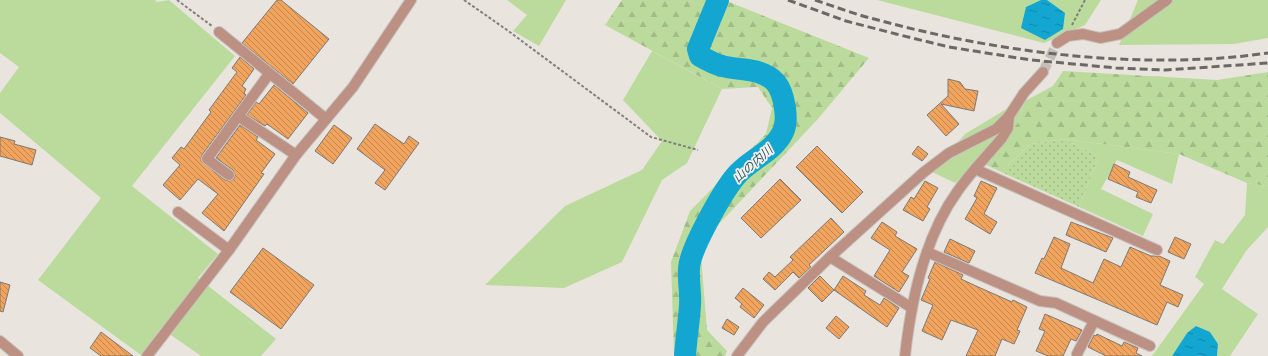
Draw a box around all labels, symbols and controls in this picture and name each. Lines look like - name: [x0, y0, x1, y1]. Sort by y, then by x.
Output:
- water label: 山の内川: [730, 141, 777, 185]

